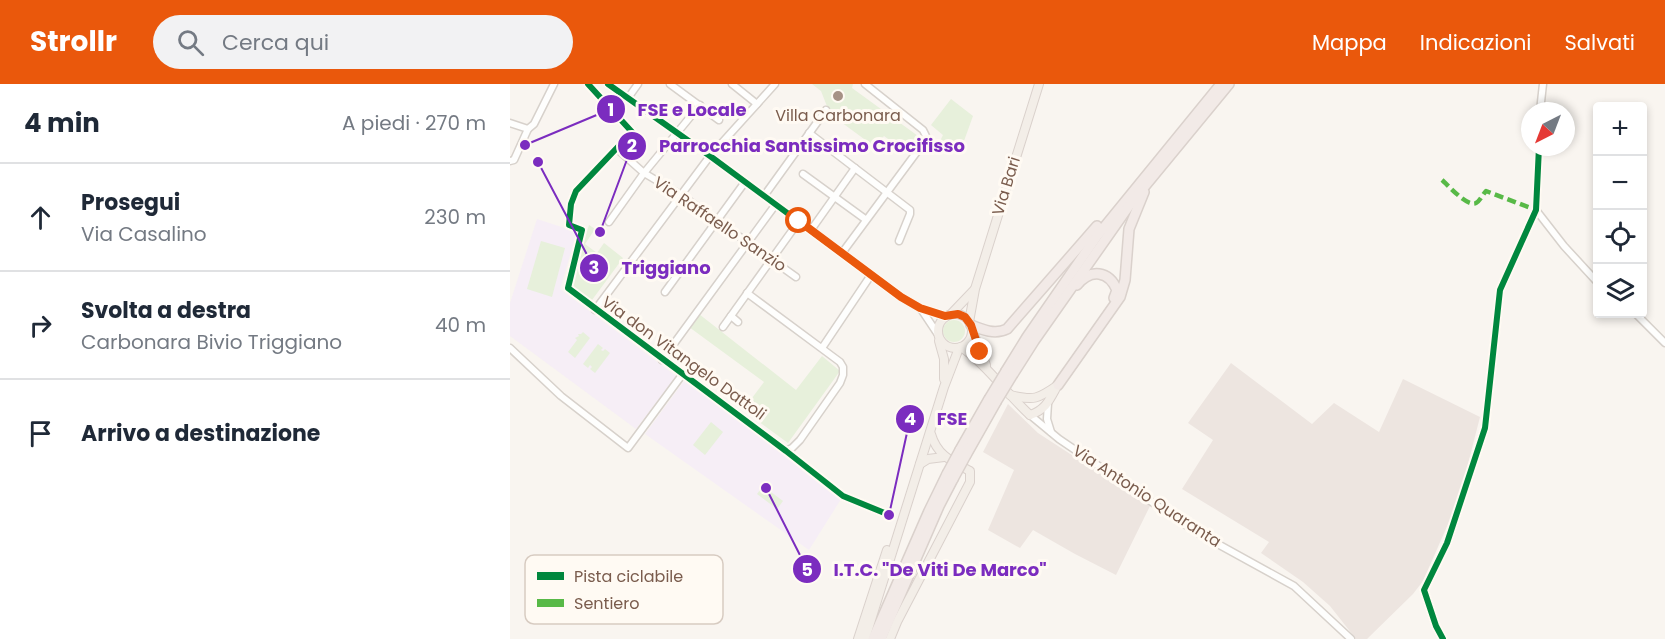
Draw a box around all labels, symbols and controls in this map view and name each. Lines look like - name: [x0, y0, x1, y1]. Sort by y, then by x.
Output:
- search box: [153, 15, 573, 69]
- text: Strollr: [30, 22, 117, 61]
- icon: search: [174, 26, 207, 59]
- text: Cerca qui: [222, 27, 329, 58]
- text: Mappa: [1312, 28, 1387, 57]
- text: Indicazioni: [1420, 28, 1532, 57]
- text: Salvati: [1565, 28, 1635, 57]
- marker: Villa Carbonara: [831, 89, 845, 103]
- callout: FSE e Locale: [596, 91, 759, 127]
- text: 1: [608, 97, 614, 122]
- text: FSE e Locale: [638, 97, 746, 122]
- north arrow: [1521, 102, 1575, 156]
- map controls: [1593, 102, 1647, 318]
- button: +: [1593, 102, 1647, 156]
- place label: Villa Carbonara: [775, 104, 901, 127]
- text: 4 min: [24, 105, 100, 141]
- text: A piedi · 270 m: [342, 109, 486, 137]
- callout: Parrocchia Santissimo Crocifisso: [617, 128, 977, 164]
- text: 2: [627, 133, 637, 158]
- text: Parrocchia Santissimo Crocifisso: [659, 133, 965, 158]
- street label: Via Bari: [986, 154, 1026, 218]
- button: −: [1593, 156, 1647, 210]
- street label: Via Raffaello Sanzio: [649, 171, 791, 277]
- text: Prosegui: [81, 187, 180, 218]
- icon: ahead: [24, 201, 57, 234]
- text: 230 m: [424, 203, 486, 231]
- route start: [785, 207, 811, 233]
- button: locate: [1593, 210, 1647, 264]
- text: Via Casalino: [81, 220, 207, 248]
- callout: Triggiano: [579, 250, 722, 286]
- text: 3: [589, 255, 599, 280]
- text: Triggiano: [621, 255, 711, 280]
- button: layers: [1593, 264, 1647, 318]
- street label: Via don Vitangelo Dattoli: [597, 290, 771, 426]
- text: Svolta a destra: [81, 295, 251, 326]
- icon: right: [24, 309, 57, 342]
- text: 40 m: [435, 311, 486, 339]
- text: Carbonara Bivio Triggiano: [81, 328, 342, 356]
- route end: [966, 338, 992, 364]
- callout: FSE: [895, 401, 979, 437]
- text: 4: [904, 406, 916, 431]
- text: FSE: [937, 406, 967, 431]
- icon: arrive: [24, 417, 57, 450]
- text: Arrivo a destinazione: [81, 418, 320, 449]
- street label: Via Antonio Quaranta: [1068, 439, 1226, 553]
- callout: I.T.C. "De Viti De Marco": [792, 551, 1059, 587]
- legend: [525, 555, 723, 624]
- text: 5: [801, 557, 813, 582]
- text: I.T.C. "De Viti De Marco": [833, 557, 1047, 582]
- text: Pista ciclabile: [574, 565, 683, 588]
- text: Sentiero: [574, 592, 639, 615]

